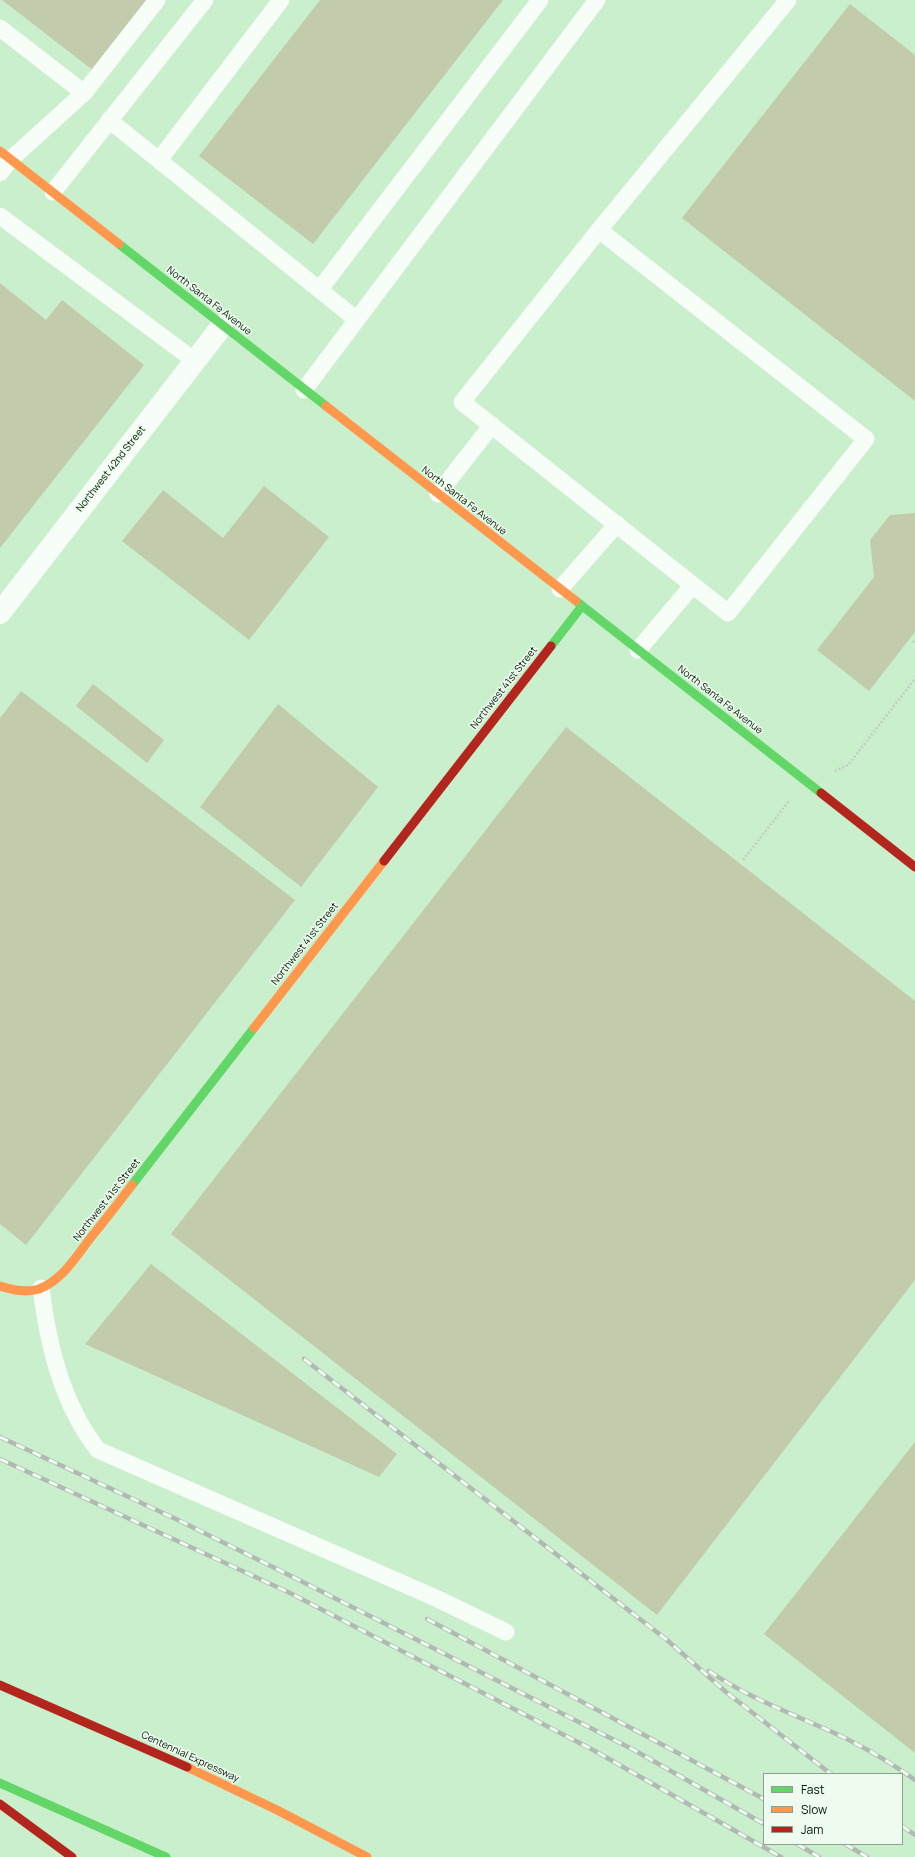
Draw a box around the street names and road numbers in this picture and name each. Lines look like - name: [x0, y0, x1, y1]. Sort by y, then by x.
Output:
- street label: North Santa Fe Avenue: [164, 264, 254, 338]
- street label: Northwest 42nd Street: [74, 424, 148, 514]
- street label: North Santa Fe Avenue: [419, 464, 509, 538]
- street label: Northwest 41st Street: [468, 644, 540, 732]
- street label: North Santa Fe Avenue: [675, 663, 765, 737]
- street label: Northwest 41st Street: [269, 900, 341, 988]
- street label: Northwest 41st Street: [71, 1156, 143, 1244]
- street label: Centennial Expressway: [139, 1729, 241, 1785]

